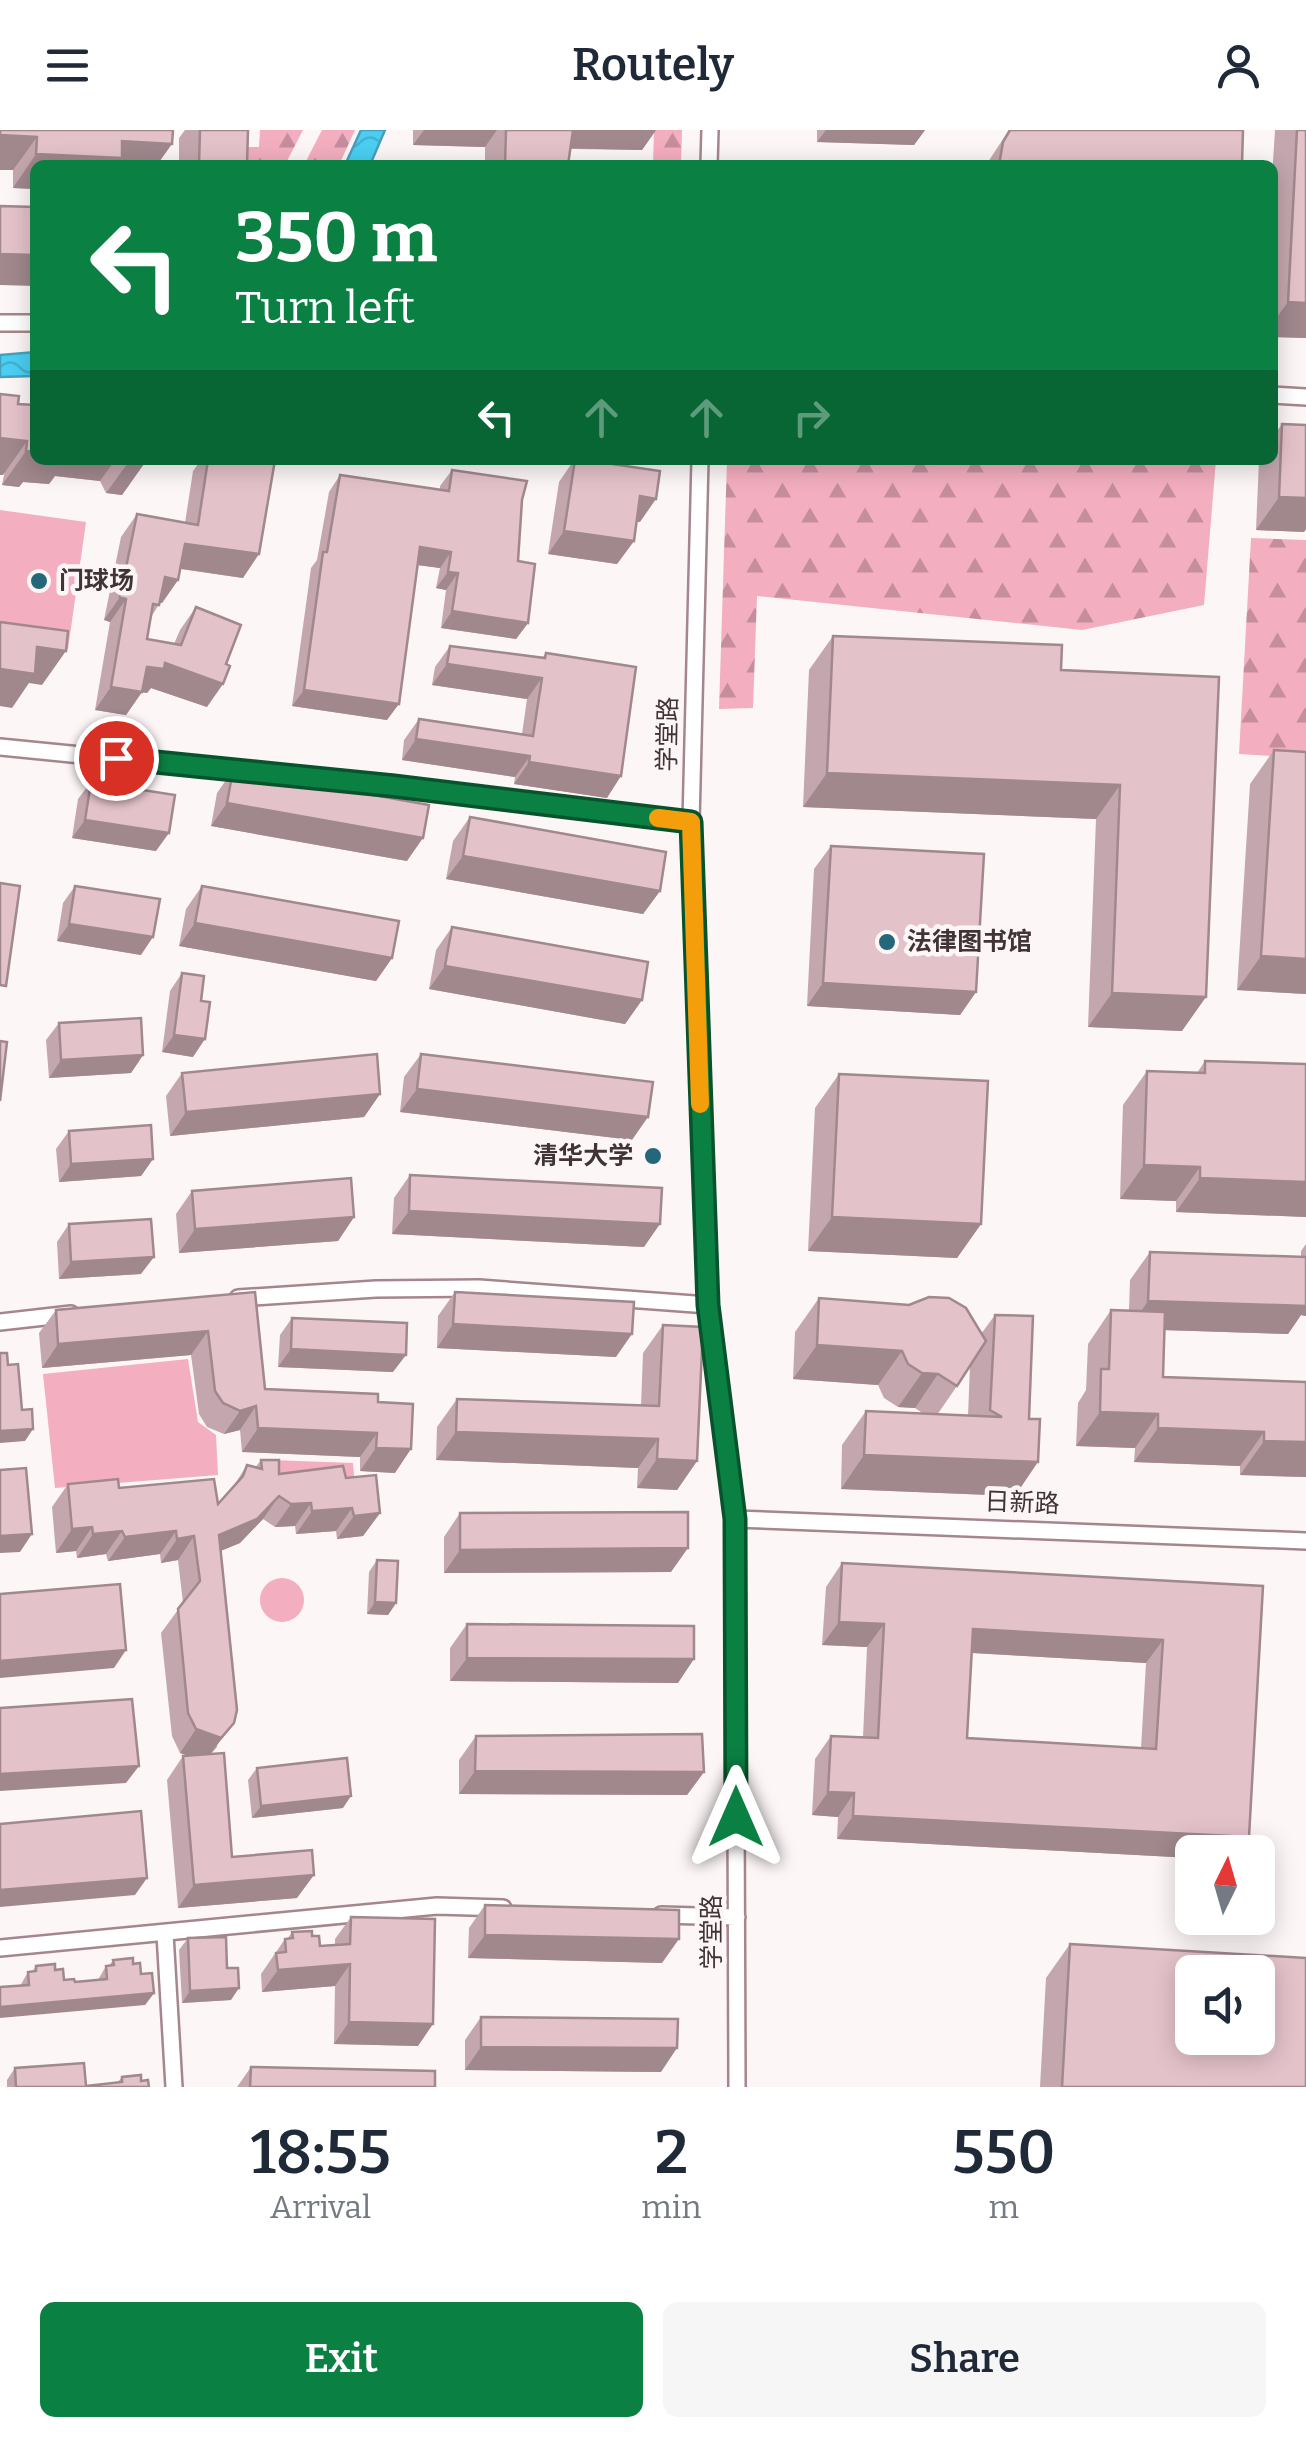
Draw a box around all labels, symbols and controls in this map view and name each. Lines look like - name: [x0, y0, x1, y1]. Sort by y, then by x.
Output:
- icon: menu: [40, 38, 95, 93]
- text: Routely: [572, 38, 734, 92]
- icon: person: [1211, 38, 1266, 93]
- text: 350 m: [235, 196, 437, 280]
- icon: left: [70, 200, 200, 330]
- text: Turn left: [235, 281, 415, 335]
- icon: left: [469, 390, 524, 445]
- icon: ahead: [574, 390, 629, 445]
- icon: ahead: [679, 390, 734, 445]
- icon: right: [784, 390, 839, 445]
- place label: 门球场: [59, 566, 134, 596]
- marker: 门球场: [28, 570, 50, 592]
- street label: 学堂路: [652, 696, 684, 772]
- pin: [74, 716, 159, 801]
- icon: arrive: [89, 731, 144, 786]
- place label: 法律图书馆: [907, 927, 1032, 957]
- marker: 法律图书馆: [876, 931, 898, 953]
- place label: 清华大学: [533, 1141, 633, 1171]
- marker: 清华大学: [642, 1145, 664, 1167]
- street label: 日新路: [984, 1487, 1060, 1519]
- position arrow: [684, 1765, 788, 1869]
- north arrow: [1175, 1835, 1275, 1935]
- map controls: [1175, 1835, 1275, 2055]
- street label: 学堂路: [697, 1894, 727, 1970]
- button: sound: [1175, 1955, 1275, 2055]
- text: 18:55: [251, 2117, 391, 2189]
- text: 2: [655, 2117, 688, 2189]
- text: 550: [952, 2117, 1055, 2189]
- text: Arrival: [270, 2188, 371, 2226]
- text: min: [641, 2188, 702, 2226]
- text: m: [988, 2188, 1019, 2226]
- button: Exit: [40, 2302, 643, 2417]
- button: Share: [663, 2302, 1266, 2417]

